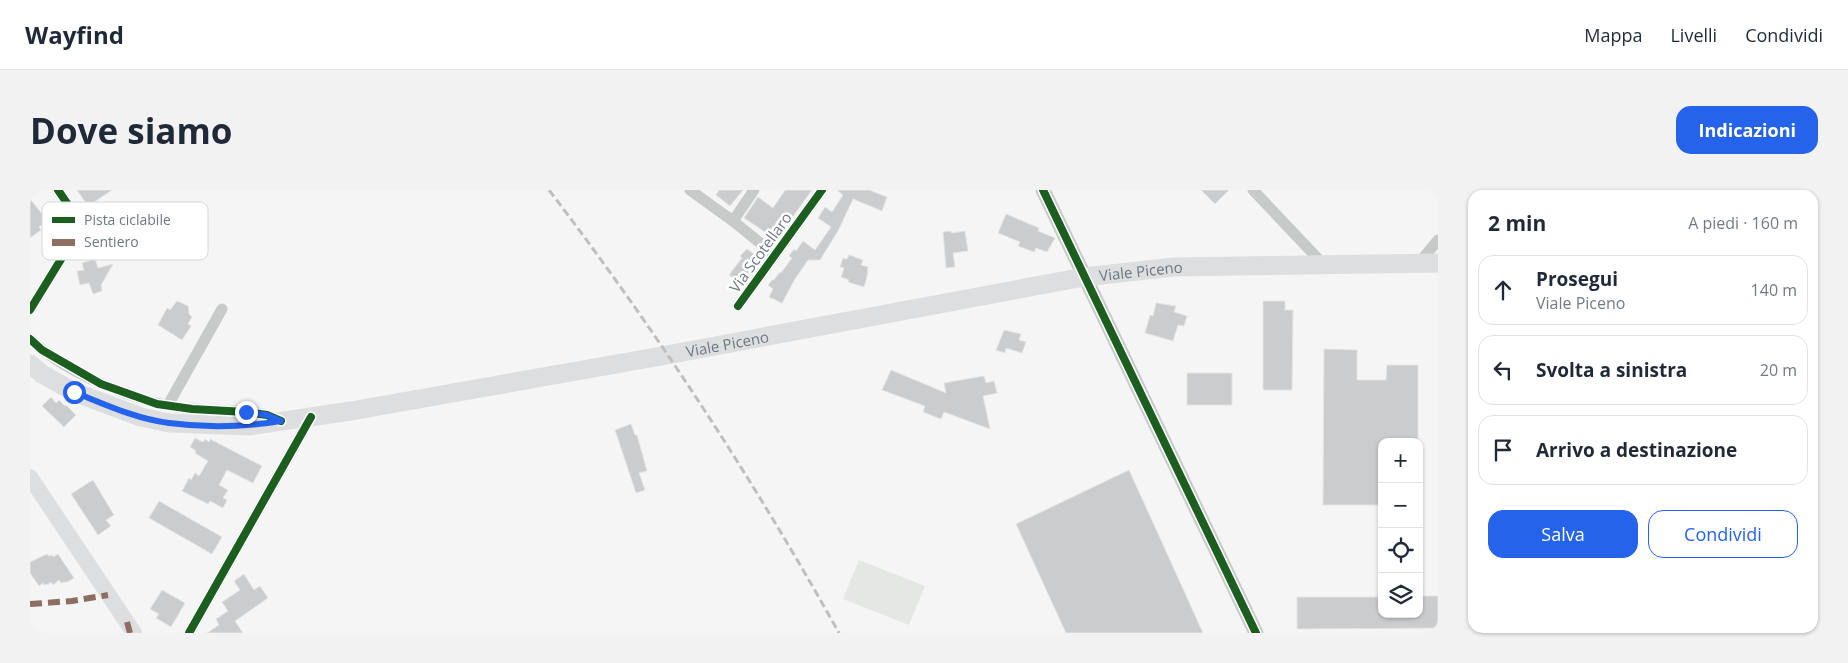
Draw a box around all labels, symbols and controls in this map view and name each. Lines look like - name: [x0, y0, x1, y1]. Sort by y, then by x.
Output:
- text: Wayfind: [25, 18, 124, 51]
- text: Mappa: [1584, 23, 1642, 47]
- text: Livelli: [1670, 23, 1717, 47]
- text: Condividi: [1745, 23, 1823, 47]
- button: Indicazioni: [1676, 106, 1818, 154]
- text: Dove siamo: [30, 107, 233, 154]
- legend: [42, 202, 208, 260]
- street label: Via Scotellaro: [724, 208, 796, 296]
- text: 2 min: [1488, 209, 1546, 237]
- text: Pista ciclabile: [84, 210, 171, 229]
- text: A piedi · 160 m: [1688, 212, 1798, 234]
- text: Sentiero: [84, 232, 139, 251]
- street label: Viale Piceno: [1098, 257, 1183, 285]
- text: Prosegui: [1536, 266, 1618, 292]
- icon: ahead: [1489, 276, 1517, 304]
- text: 140 m: [1751, 279, 1797, 301]
- text: Viale Piceno: [1536, 292, 1625, 314]
- street label: Viale Piceno: [684, 326, 770, 361]
- icon: left: [1489, 356, 1517, 384]
- text: Svolta a sinistra: [1536, 357, 1687, 383]
- text: 20 m: [1760, 359, 1797, 381]
- route start: [63, 381, 86, 404]
- route end: [235, 401, 258, 424]
- icon: arrive: [1489, 436, 1517, 464]
- text: Arrivo a destinazione: [1536, 437, 1737, 463]
- map controls: [1378, 438, 1423, 618]
- button: +: [1378, 438, 1423, 483]
- button: −: [1378, 483, 1423, 528]
- button: Salva: [1488, 510, 1638, 558]
- button: Condividi: [1648, 510, 1798, 558]
- button: locate: [1378, 528, 1423, 573]
- button: layers: [1378, 573, 1423, 618]

